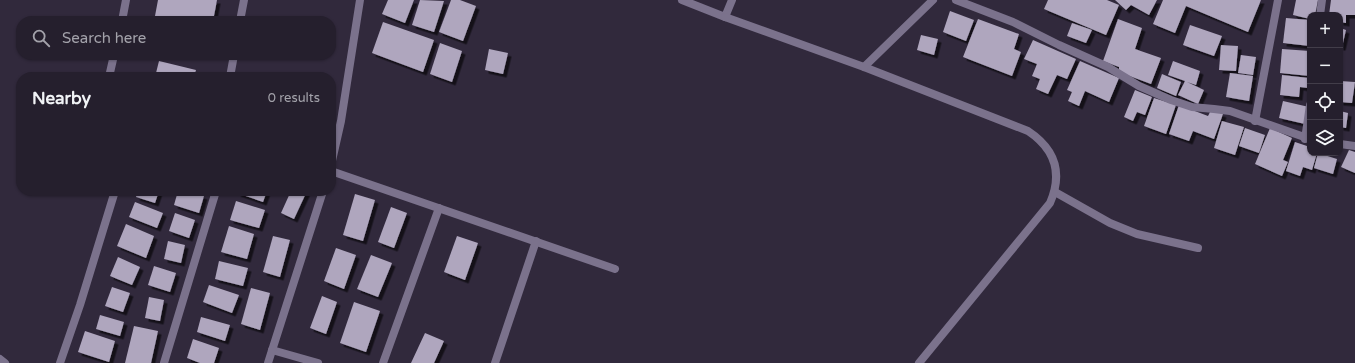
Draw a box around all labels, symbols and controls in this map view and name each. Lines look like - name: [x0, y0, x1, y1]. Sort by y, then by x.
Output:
- map controls: [1307, 12, 1343, 156]
- button: +: [1307, 12, 1343, 48]
- search box: [16, 16, 336, 60]
- icon: search: [30, 27, 52, 49]
- text: Search here: [62, 29, 146, 47]
- button: −: [1307, 48, 1343, 84]
- button: locate: [1307, 84, 1343, 120]
- text: Nearby: [32, 88, 91, 109]
- text: 0 results: [268, 90, 320, 106]
- button: layers: [1307, 120, 1343, 156]

